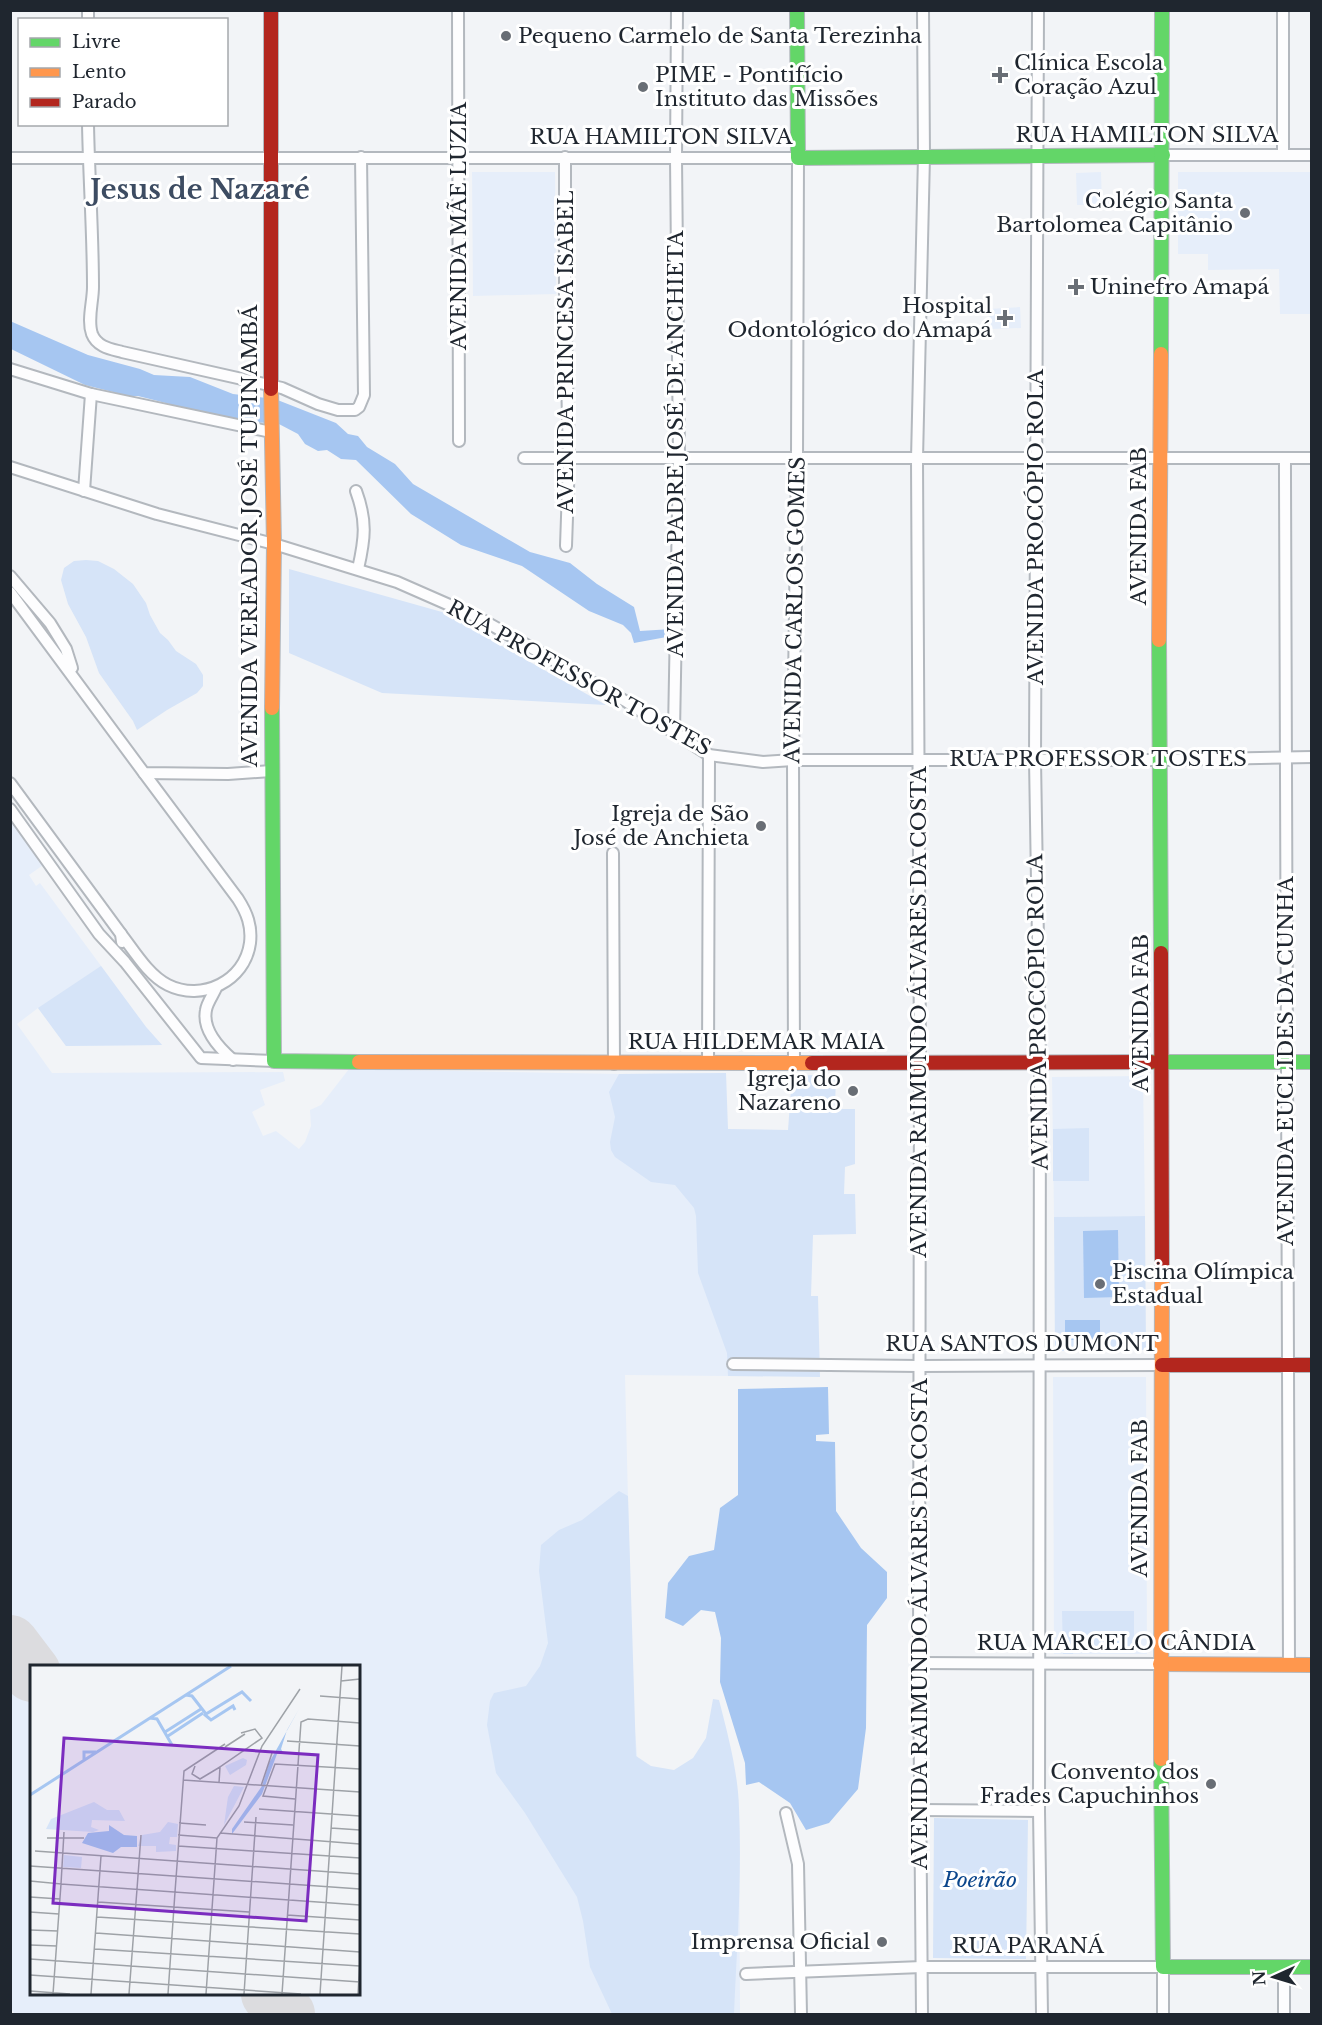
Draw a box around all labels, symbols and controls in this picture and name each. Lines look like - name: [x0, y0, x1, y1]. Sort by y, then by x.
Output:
- legend: [18, 18, 228, 126]
- place label: Pequeno Carmelo de Santa Terezinha: [518, 23, 922, 49]
- marker: Pequeno Carmelo de Santa Terezinha: [499, 29, 513, 43]
- text: Livre: [72, 31, 121, 53]
- place label: Clínica Escola Coração Azul: [1014, 50, 1164, 100]
- text: Lento: [72, 61, 126, 83]
- place label: PIME - Pontifício Instituto das Missões: [655, 62, 878, 112]
- marker: Clínica Escola Coração Azul: [991, 66, 1009, 84]
- marker: PIME - Pontifício Instituto das Missões: [636, 80, 650, 94]
- text: Parado: [72, 91, 137, 113]
- street label: AVENIDA MÃE LUZIA: [446, 101, 472, 351]
- street label: RUA HAMILTON SILVA: [1016, 122, 1279, 148]
- street label: RUA HAMILTON SILVA: [530, 124, 793, 150]
- district label: Jesus de Nazaré: [85, 173, 310, 206]
- place label: Colégio Santa Bartolomea Capitânio: [996, 188, 1233, 238]
- street label: AVENIDA PRINCESA ISABEL: [553, 190, 579, 515]
- marker: Colégio Santa Bartolomea Capitânio: [1238, 206, 1252, 220]
- street label: AVENIDA PADRE JOSÉ DE ANCHIETA: [663, 230, 689, 659]
- place label: Uninefro Amapá: [1090, 274, 1270, 300]
- marker: Uninefro Amapá: [1067, 278, 1085, 296]
- place label: Hospital Odontológico do Amapá: [727, 293, 992, 343]
- street label: AVENIDA VEREADOR JOSÉ TUPINAMBÁ: [237, 304, 263, 768]
- marker: Hospital Odontológico do Amapá: [996, 309, 1014, 327]
- street label: AVENIDA PROCÓPIO ROLA: [1023, 368, 1049, 686]
- street label: AVENIDA FAB: [1126, 447, 1152, 606]
- street label: AVENIDA CARLOS GOMES: [779, 456, 811, 765]
- street label: RUA PROFESSOR TOSTES: [443, 594, 715, 762]
- street label: RUA PROFESSOR TOSTES: [949, 746, 1247, 772]
- street label: AVENIDA RAIMUNDO ÁLVARES DA COSTA: [906, 766, 932, 1259]
- place label: Igreja de São José de Anchieta: [570, 801, 749, 851]
- marker: Igreja de São José de Anchieta: [754, 819, 768, 833]
- street label: AVENIDA PROCÓPIO ROLA: [1022, 853, 1054, 1171]
- street label: AVENIDA EUCLIDES DA CUNHA: [1273, 876, 1299, 1247]
- street label: AVENIDA FAB: [1128, 934, 1154, 1093]
- street label: RUA HILDEMAR MAIA: [628, 1029, 885, 1055]
- place label: Igreja do Nazareno: [738, 1066, 841, 1116]
- marker: Igreja do Nazareno: [846, 1084, 860, 1098]
- place label: Piscina Olímpica Estadual: [1112, 1259, 1294, 1309]
- marker: Piscina Olímpica Estadual: [1093, 1277, 1107, 1291]
- street label: RUA SANTOS DUMONT: [885, 1331, 1159, 1357]
- street label: AVENIDA RAIMUNDO ÁLVARES DA COSTA: [907, 1378, 933, 1871]
- street label: AVENIDA FAB: [1127, 1419, 1153, 1578]
- street label: RUA MARCELO CÂNDIA: [977, 1630, 1256, 1656]
- inset map: [30, 1665, 360, 1995]
- place label: Convento dos Frades Capuchinhos: [980, 1759, 1199, 1809]
- marker: Convento dos Frades Capuchinhos: [1204, 1777, 1218, 1791]
- park label: Poeirão: [942, 1867, 1017, 1893]
- place label: Imprensa Oficial: [691, 1929, 870, 1955]
- street label: RUA PARANÁ: [952, 1933, 1105, 1959]
- marker: Imprensa Oficial: [875, 1935, 889, 1949]
- north arrow: [1244, 1947, 1304, 2007]
- text: N: [1249, 1970, 1270, 1986]

